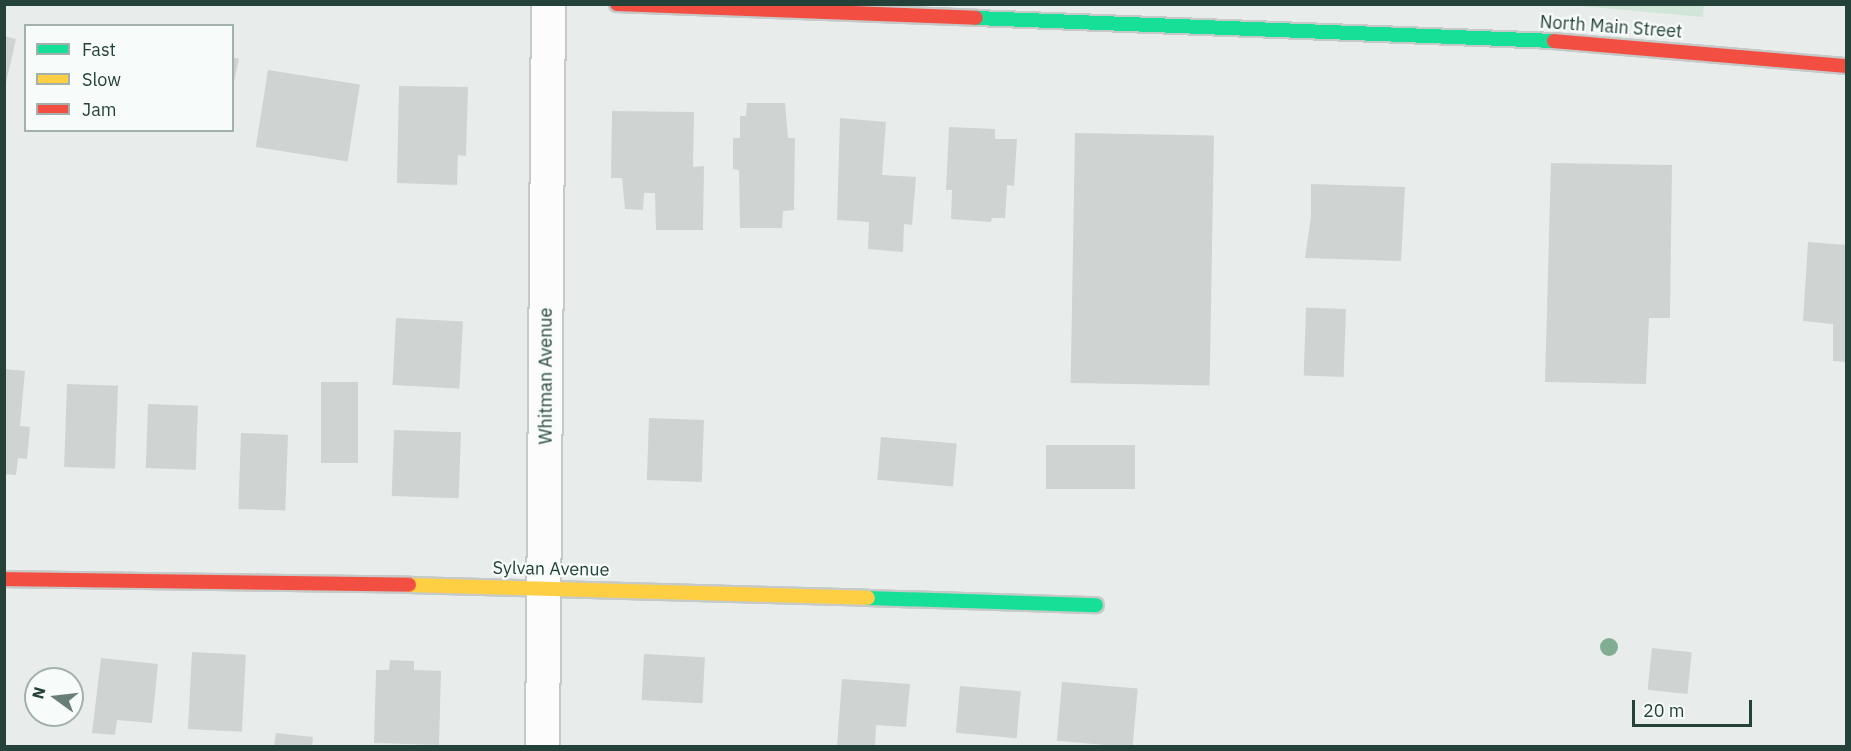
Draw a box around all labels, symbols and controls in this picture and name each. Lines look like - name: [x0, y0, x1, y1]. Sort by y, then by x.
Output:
- street label: North Main Street: [1539, 11, 1683, 43]
- legend: [24, 24, 234, 132]
- text: Fast: [82, 38, 116, 61]
- text: Slow: [82, 68, 121, 91]
- text: Jam: [82, 98, 117, 121]
- street label: Whitman Avenue: [535, 308, 557, 444]
- street label: Sylvan Avenue: [492, 557, 610, 581]
- north arrow: [24, 667, 84, 727]
- text: N: [27, 685, 50, 701]
- scale bar: [1635, 688, 1755, 726]
- text: 20 m: [1643, 699, 1685, 722]

